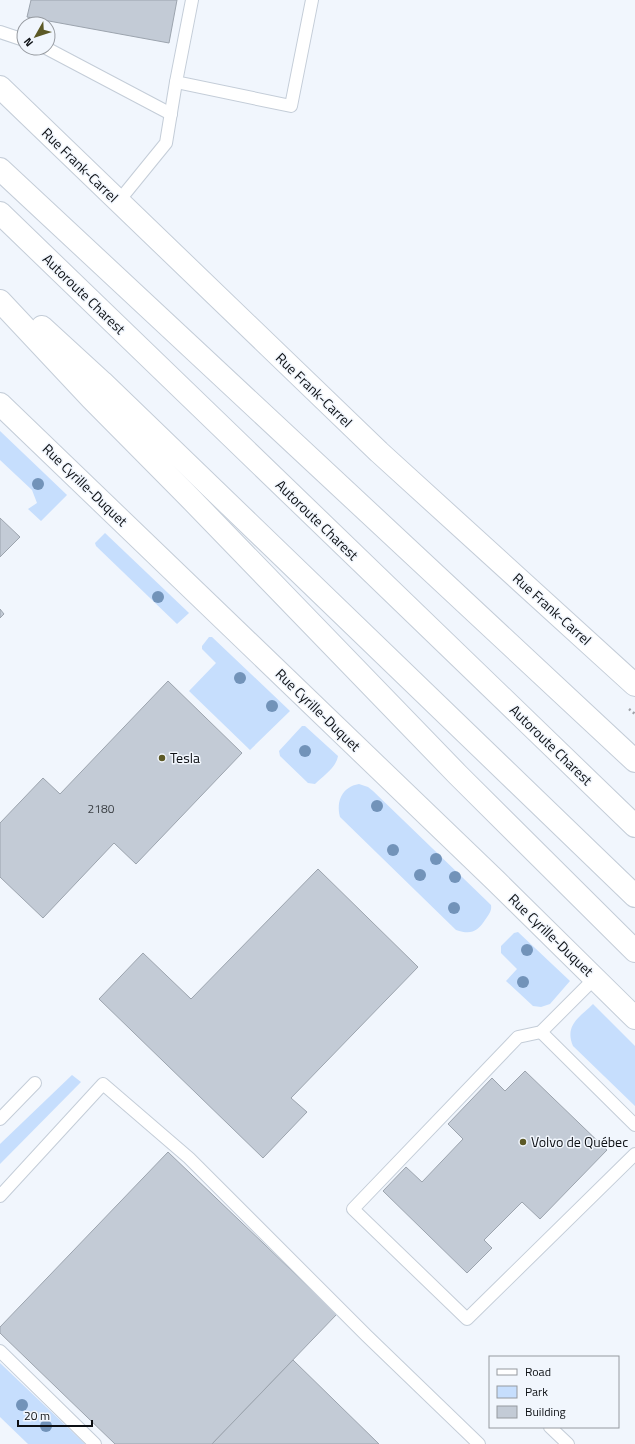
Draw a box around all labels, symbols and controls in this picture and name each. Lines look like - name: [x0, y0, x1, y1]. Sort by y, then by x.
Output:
- north arrow: [16, 16, 56, 56]
- text: N: [20, 34, 37, 50]
- street label: Rue Frank-Carrel: [37, 123, 123, 207]
- street label: Autoroute Charest: [38, 249, 131, 339]
- street label: Rue Frank-Carrel: [271, 348, 357, 432]
- street label: Rue Cyrille-Duquet: [38, 438, 133, 531]
- street label: Autoroute Charest: [271, 475, 364, 565]
- street label: Rue Frank-Carrel: [508, 568, 596, 650]
- street label: Rue Cyrille-Duquet: [271, 663, 366, 756]
- street label: Autoroute Charest: [505, 700, 598, 790]
- place label: Tesla: [170, 747, 200, 768]
- marker: Tesla: [157, 753, 167, 763]
- house number: 2180: [88, 799, 115, 818]
- street label: Rue Cyrille-Duquet: [504, 888, 599, 981]
- place label: Volvo de Québec: [531, 1131, 628, 1152]
- marker: Volvo de Québec: [518, 1137, 528, 1147]
- legend: [489, 1356, 619, 1428]
- text: Road: [525, 1362, 551, 1381]
- text: Park: [525, 1382, 548, 1401]
- scale bar: [18, 1402, 92, 1428]
- text: Building: [525, 1402, 566, 1421]
- text: 20 m: [24, 1406, 50, 1425]

